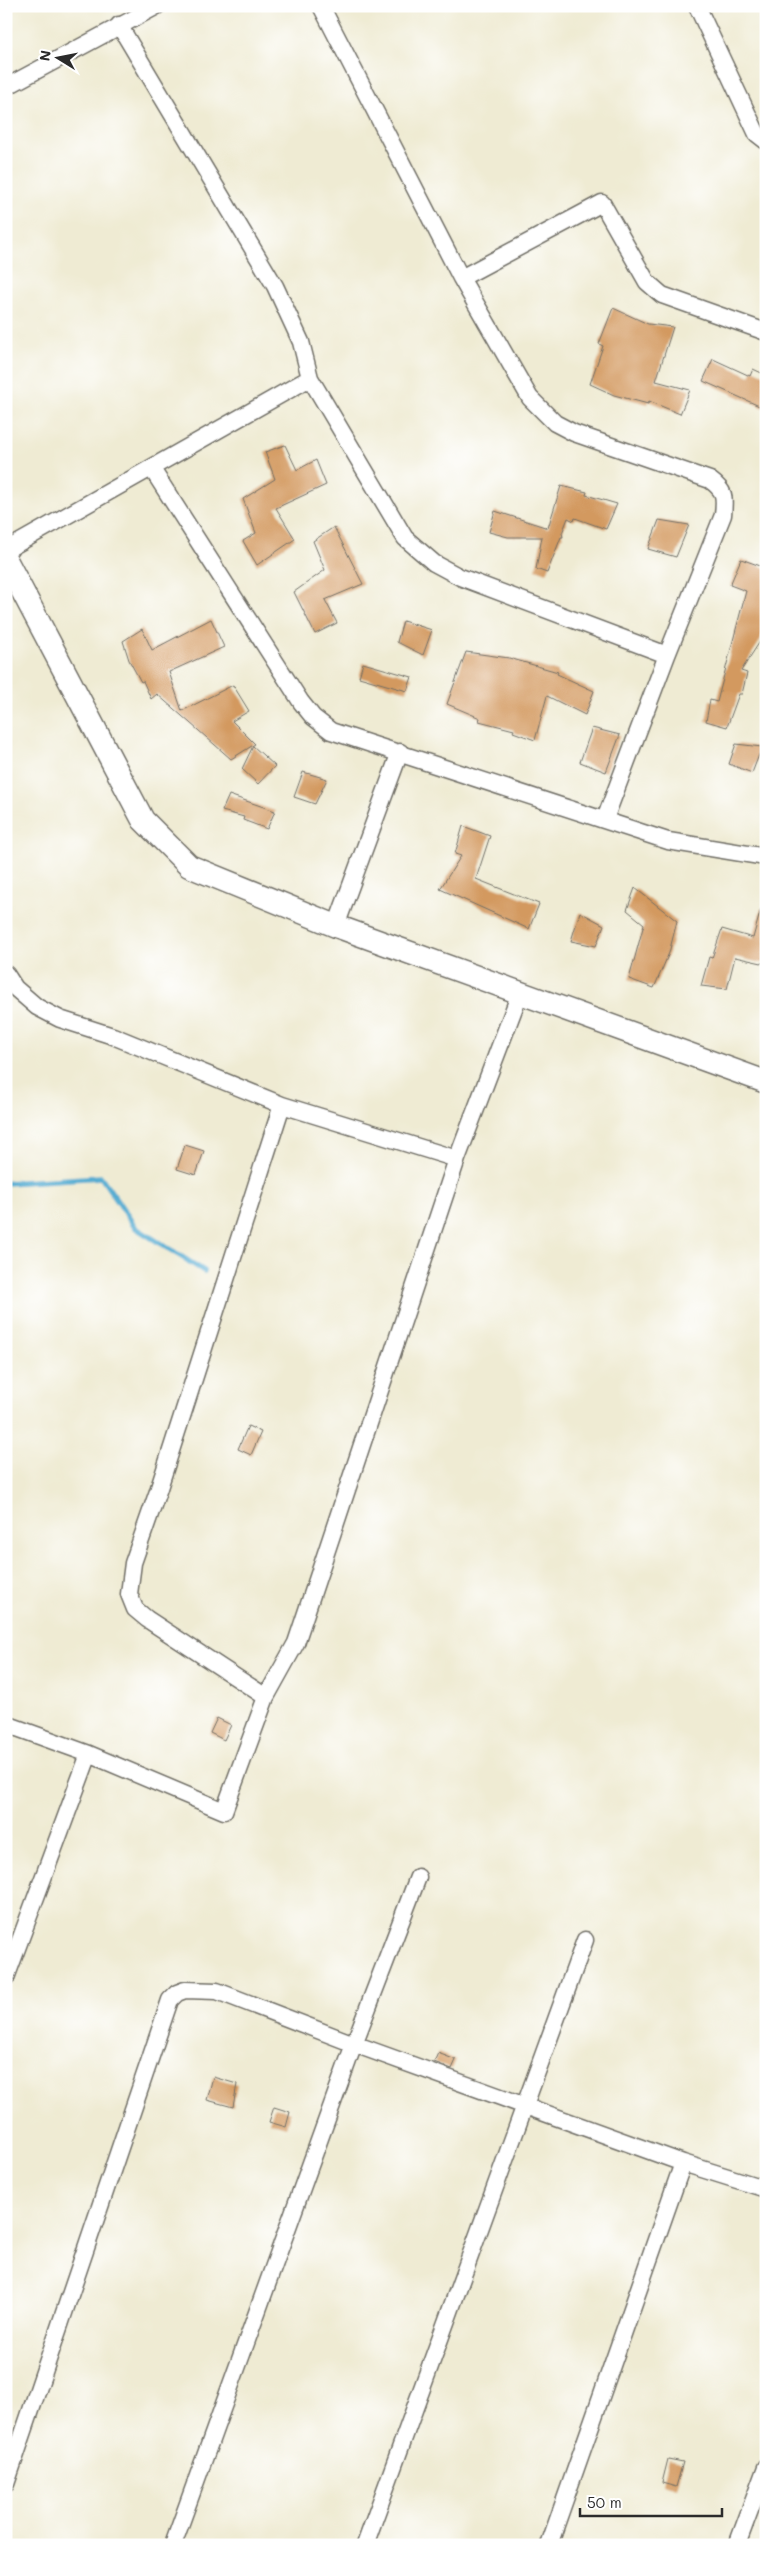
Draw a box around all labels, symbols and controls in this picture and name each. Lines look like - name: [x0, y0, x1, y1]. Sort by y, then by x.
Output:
- north arrow: [32, 32, 82, 82]
- text: N: [34, 49, 55, 63]
- scale bar: [580, 2486, 722, 2518]
- text: 50 m: [587, 2492, 622, 2512]

